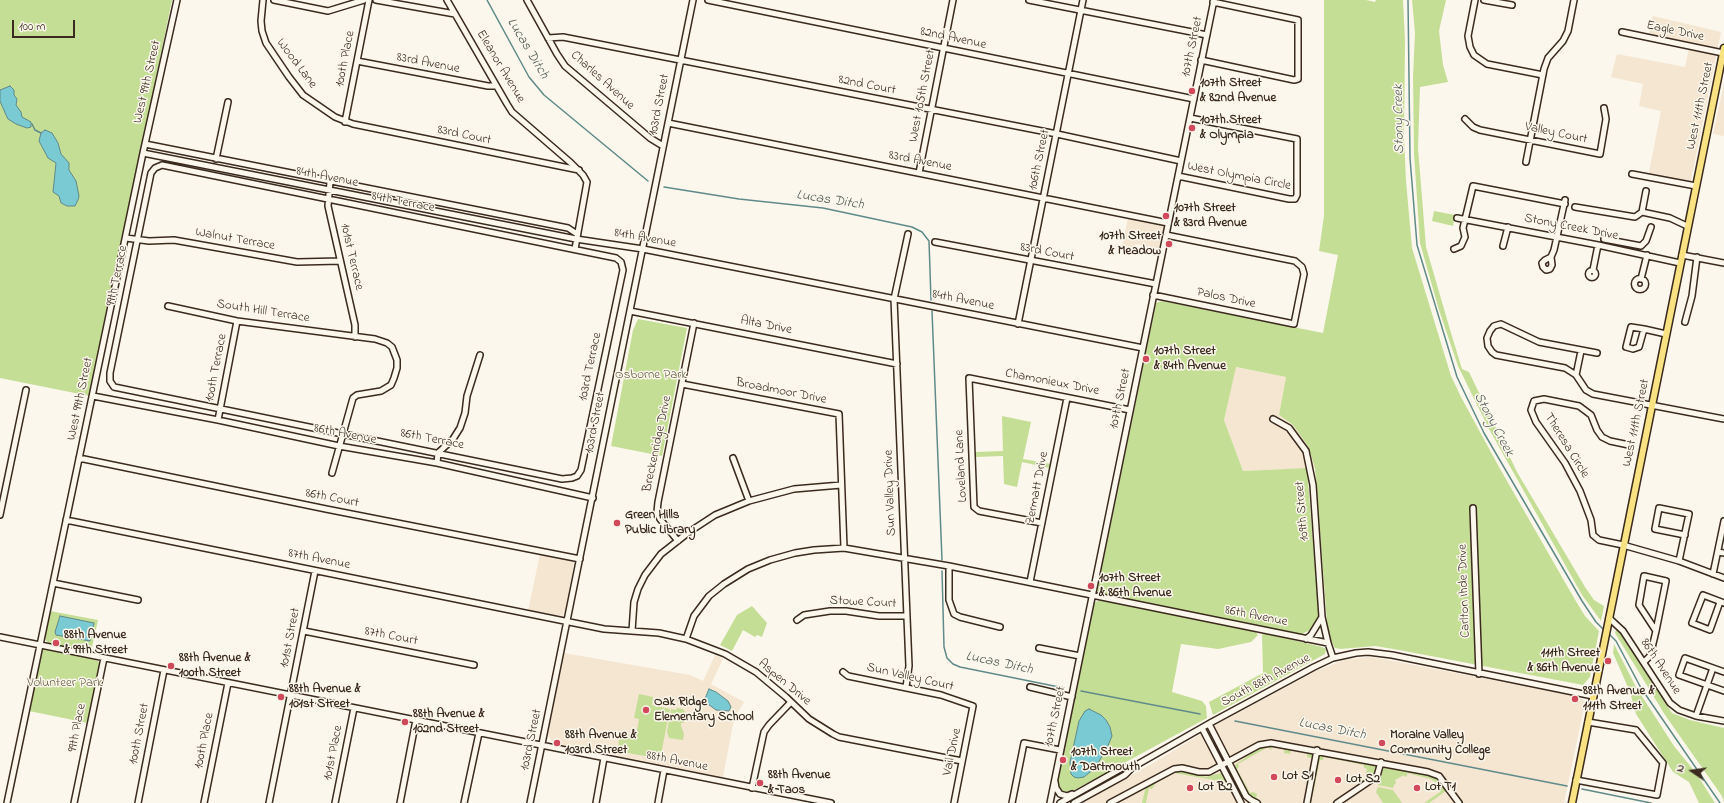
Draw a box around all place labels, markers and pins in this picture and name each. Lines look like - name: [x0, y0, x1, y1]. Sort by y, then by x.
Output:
- place label: 107th Street & 82nd Avenue: [1200, 76, 1276, 107]
- marker: 107th Street & 82nd Avenue: [1187, 86, 1197, 96]
- place label: 107th Street & Olympia: [1200, 113, 1262, 144]
- marker: 107th Street & Olympia: [1187, 123, 1197, 133]
- place label: 107th Street & 83rd Avenue: [1174, 201, 1247, 232]
- marker: 107th Street & 83rd Avenue: [1161, 211, 1171, 221]
- place label: 107th Street & Meadow: [1099, 229, 1161, 260]
- marker: 107th Street & Meadow: [1164, 239, 1174, 249]
- place label: 107th Street & 84th Avenue: [1154, 344, 1226, 375]
- marker: 107th Street & 84th Avenue: [1141, 354, 1151, 364]
- place label: Green Hills Public Library: [625, 508, 695, 539]
- marker: Green Hills Public Library: [612, 518, 622, 528]
- place label: 107th Street & 86th Avenue: [1099, 571, 1171, 602]
- marker: 107th Street & 86th Avenue: [1086, 581, 1096, 591]
- place label: 88th Avenue & 99th Street: [64, 628, 128, 659]
- marker: 88th Avenue & 99th Street: [51, 638, 61, 648]
- place label: 111th Street & 86th Avenue: [1528, 646, 1600, 677]
- place label: 88th Avenue & 100th Street: [179, 651, 251, 682]
- marker: 111th Street & 86th Avenue: [1603, 656, 1613, 666]
- marker: 88th Avenue & 100th Street: [166, 661, 176, 671]
- place label: 88th Avenue & 101st Street: [289, 682, 361, 713]
- place label: 88th Avenue & 111th Street: [1583, 684, 1655, 715]
- marker: 88th Avenue & 101st Street: [276, 692, 286, 702]
- marker: 88th Avenue & 111th Street: [1570, 694, 1580, 704]
- place label: Oak Ridge Elementary School: [654, 695, 754, 726]
- marker: Oak Ridge Elementary School: [641, 705, 651, 715]
- place label: 88th Avenue & 102nd Street: [413, 707, 485, 738]
- marker: 88th Avenue & 102nd Street: [400, 717, 410, 727]
- place label: 88th Avenue & 103rd Street: [565, 728, 637, 759]
- place label: Moraine Valley Community College: [1390, 728, 1490, 759]
- marker: 88th Avenue & 103rd Street: [552, 738, 562, 748]
- marker: Moraine Valley Community College: [1377, 738, 1387, 748]
- place label: 107th Street & Dartmouth: [1071, 745, 1140, 776]
- marker: 107th Street & Dartmouth: [1058, 755, 1068, 765]
- place label: 88th Avenue & Taos: [768, 768, 830, 799]
- place label: Lot S1: [1282, 769, 1314, 785]
- marker: Lot S1: [1269, 772, 1279, 782]
- place label: Lot S2: [1346, 772, 1380, 788]
- marker: Lot S2: [1333, 775, 1343, 785]
- marker: 88th Avenue & Taos: [755, 778, 765, 788]
- place label: Lot B2: [1198, 780, 1232, 796]
- place label: Lot T1: [1425, 780, 1456, 796]
- marker: Lot B2: [1185, 783, 1195, 793]
- marker: Lot T1: [1412, 783, 1422, 793]

